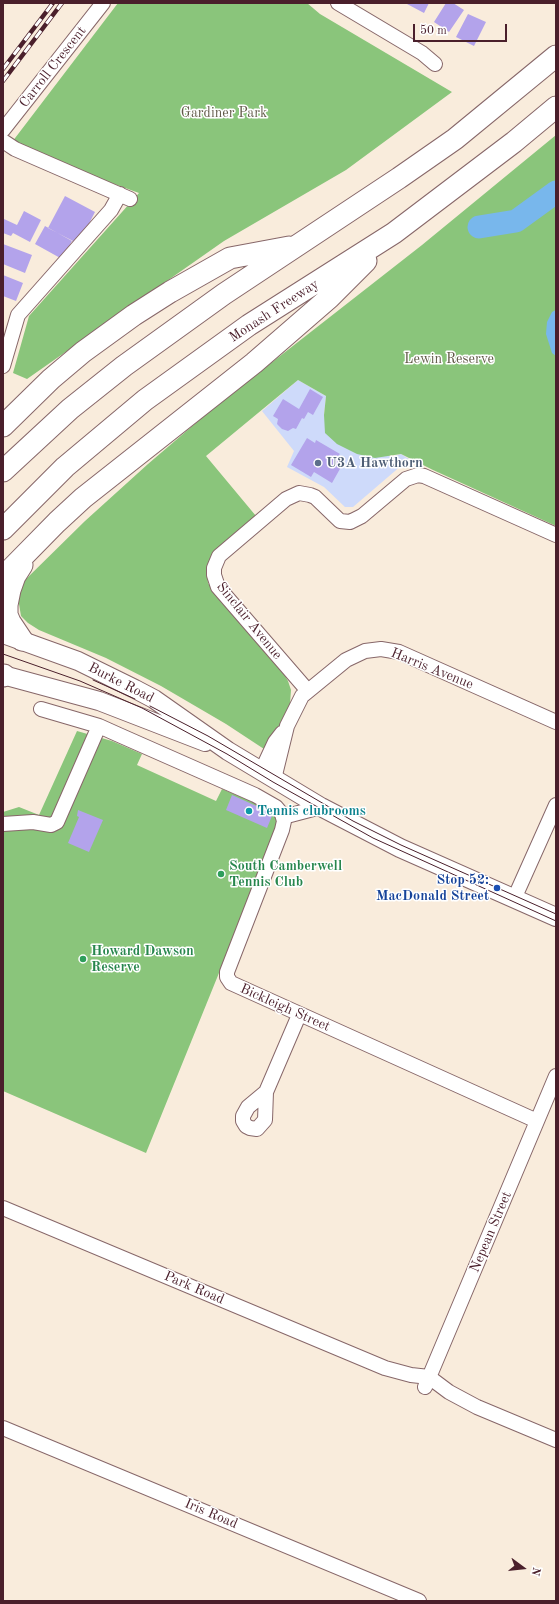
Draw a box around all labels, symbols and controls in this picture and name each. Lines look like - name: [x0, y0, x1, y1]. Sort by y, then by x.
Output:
- scale bar: [415, 16, 509, 42]
- street label: Carroll Crescent: [16, 23, 90, 111]
- text: 50 m: [420, 25, 447, 37]
- park label: Gardiner Park: [181, 105, 267, 121]
- street label: Monash Freeway: [226, 276, 322, 346]
- park label: Lewin Reserve: [404, 351, 494, 367]
- place label: U3A Hawthorn: [326, 455, 423, 471]
- marker: U3A Hawthorn: [313, 458, 323, 468]
- street label: Sinclair Avenue: [213, 579, 285, 663]
- street label: Harris Avenue: [388, 645, 476, 693]
- street label: Burke Road: [85, 659, 157, 707]
- place label: Tennis clubrooms: [257, 803, 366, 819]
- marker: Tennis clubrooms: [244, 806, 254, 816]
- place label: South Camberwell Tennis Club: [229, 858, 342, 890]
- marker: South Camberwell Tennis Club: [216, 869, 226, 879]
- place label: Stop 52: MacDonald Street: [376, 872, 489, 904]
- marker: Stop 52: MacDonald Street: [492, 883, 502, 893]
- place label: Howard Dawson Reserve: [91, 943, 194, 976]
- marker: Howard Dawson Reserve: [78, 954, 88, 964]
- street label: Bickleigh Street: [237, 981, 333, 1035]
- street label: Nepean Street: [466, 1189, 516, 1275]
- street label: Park Road: [161, 1268, 227, 1308]
- street label: Iris Road: [182, 1495, 240, 1533]
- north arrow: [503, 1548, 543, 1588]
- text: N: [529, 1566, 541, 1577]

